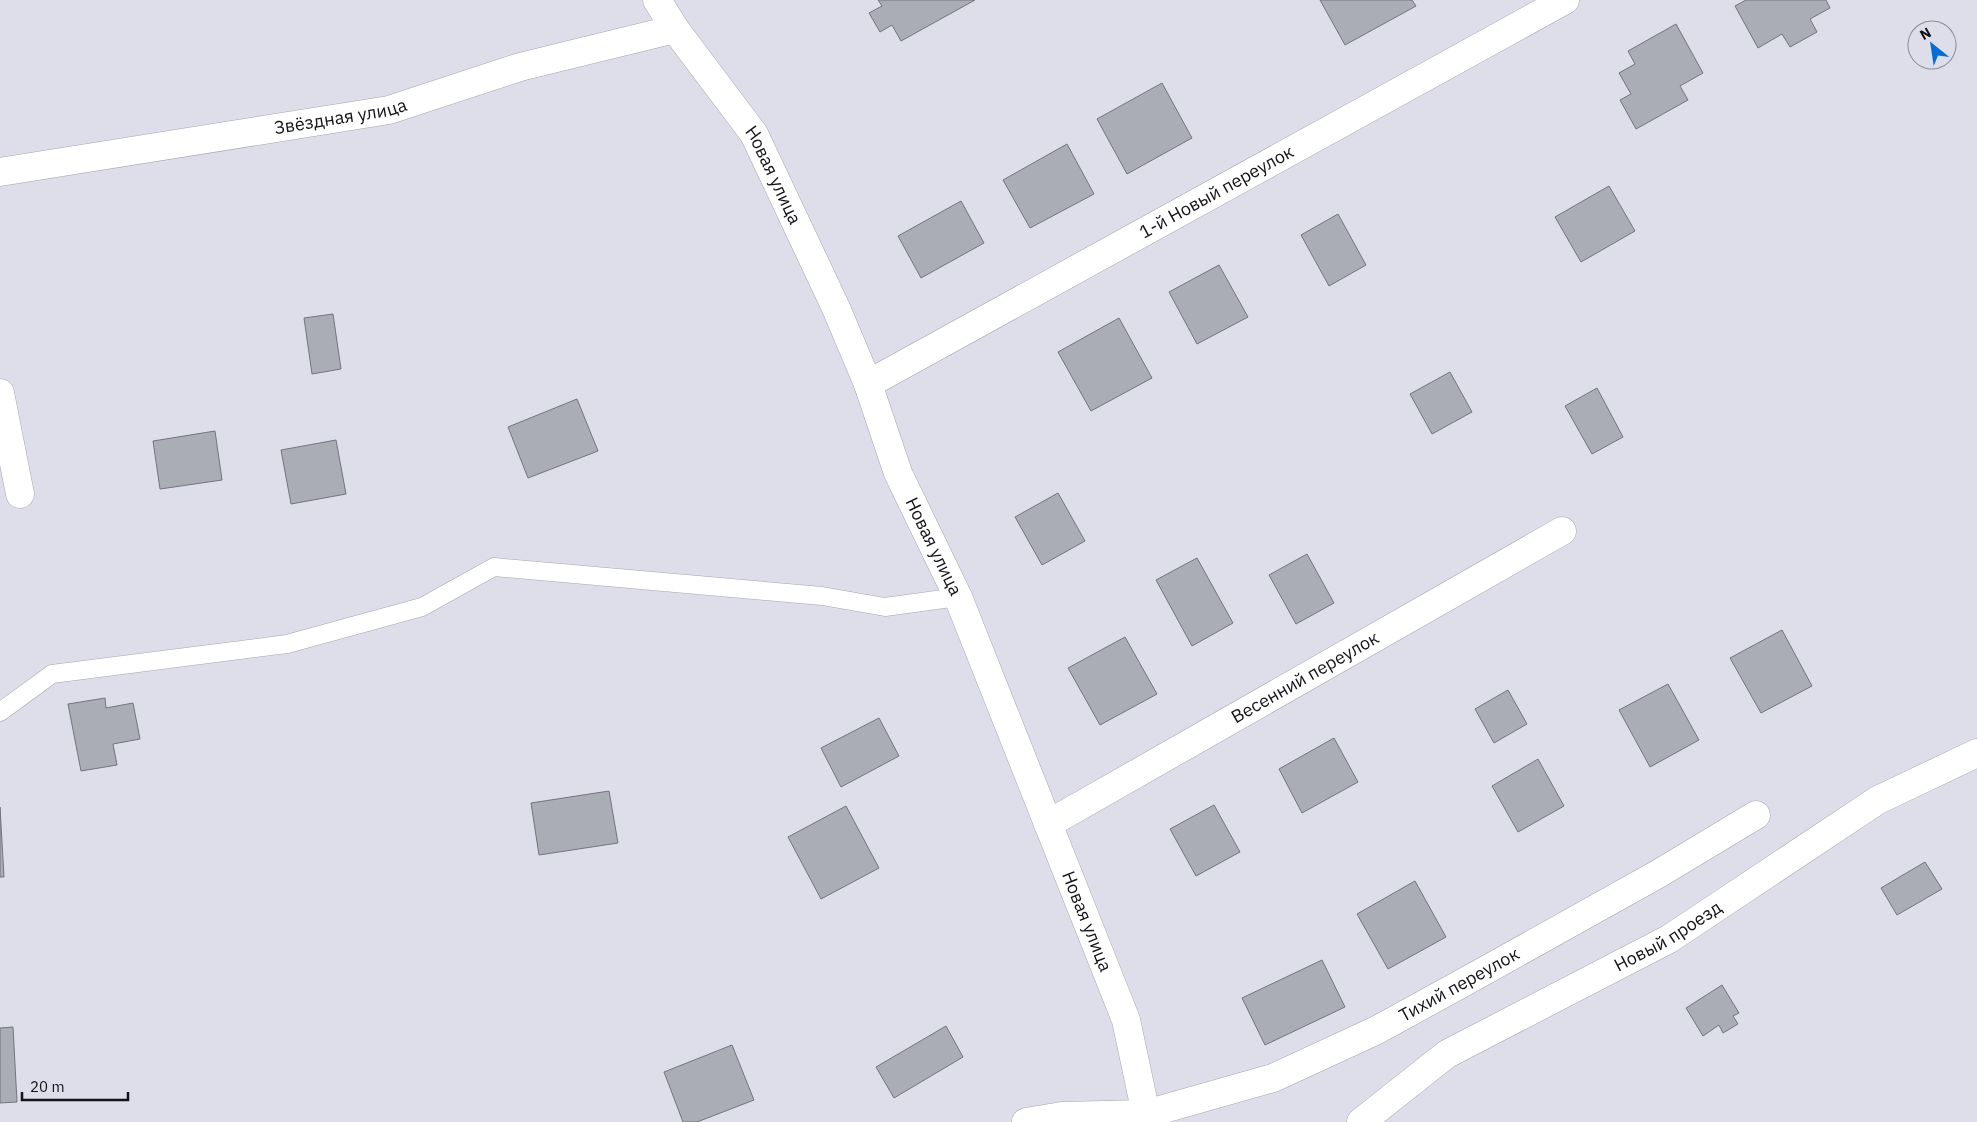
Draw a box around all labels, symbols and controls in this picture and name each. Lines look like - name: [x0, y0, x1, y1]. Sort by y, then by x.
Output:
- north arrow: [1907, 20, 1957, 70]
- text: N: [1917, 23, 1934, 44]
- street label: Звёздная улица: [272, 93, 410, 139]
- street label: Новая улица: [741, 121, 807, 228]
- street label: 1-й Новый переулок: [1135, 140, 1298, 243]
- street label: Новая улица: [901, 494, 968, 600]
- street label: Весенний переулок: [1227, 626, 1383, 728]
- street label: Новая улица: [1057, 868, 1118, 975]
- street label: Новый проезд: [1610, 895, 1726, 977]
- street label: Тихий переулок: [1395, 942, 1523, 1027]
- scale bar: [22, 1070, 129, 1102]
- text: 20 m: [30, 1077, 65, 1096]

